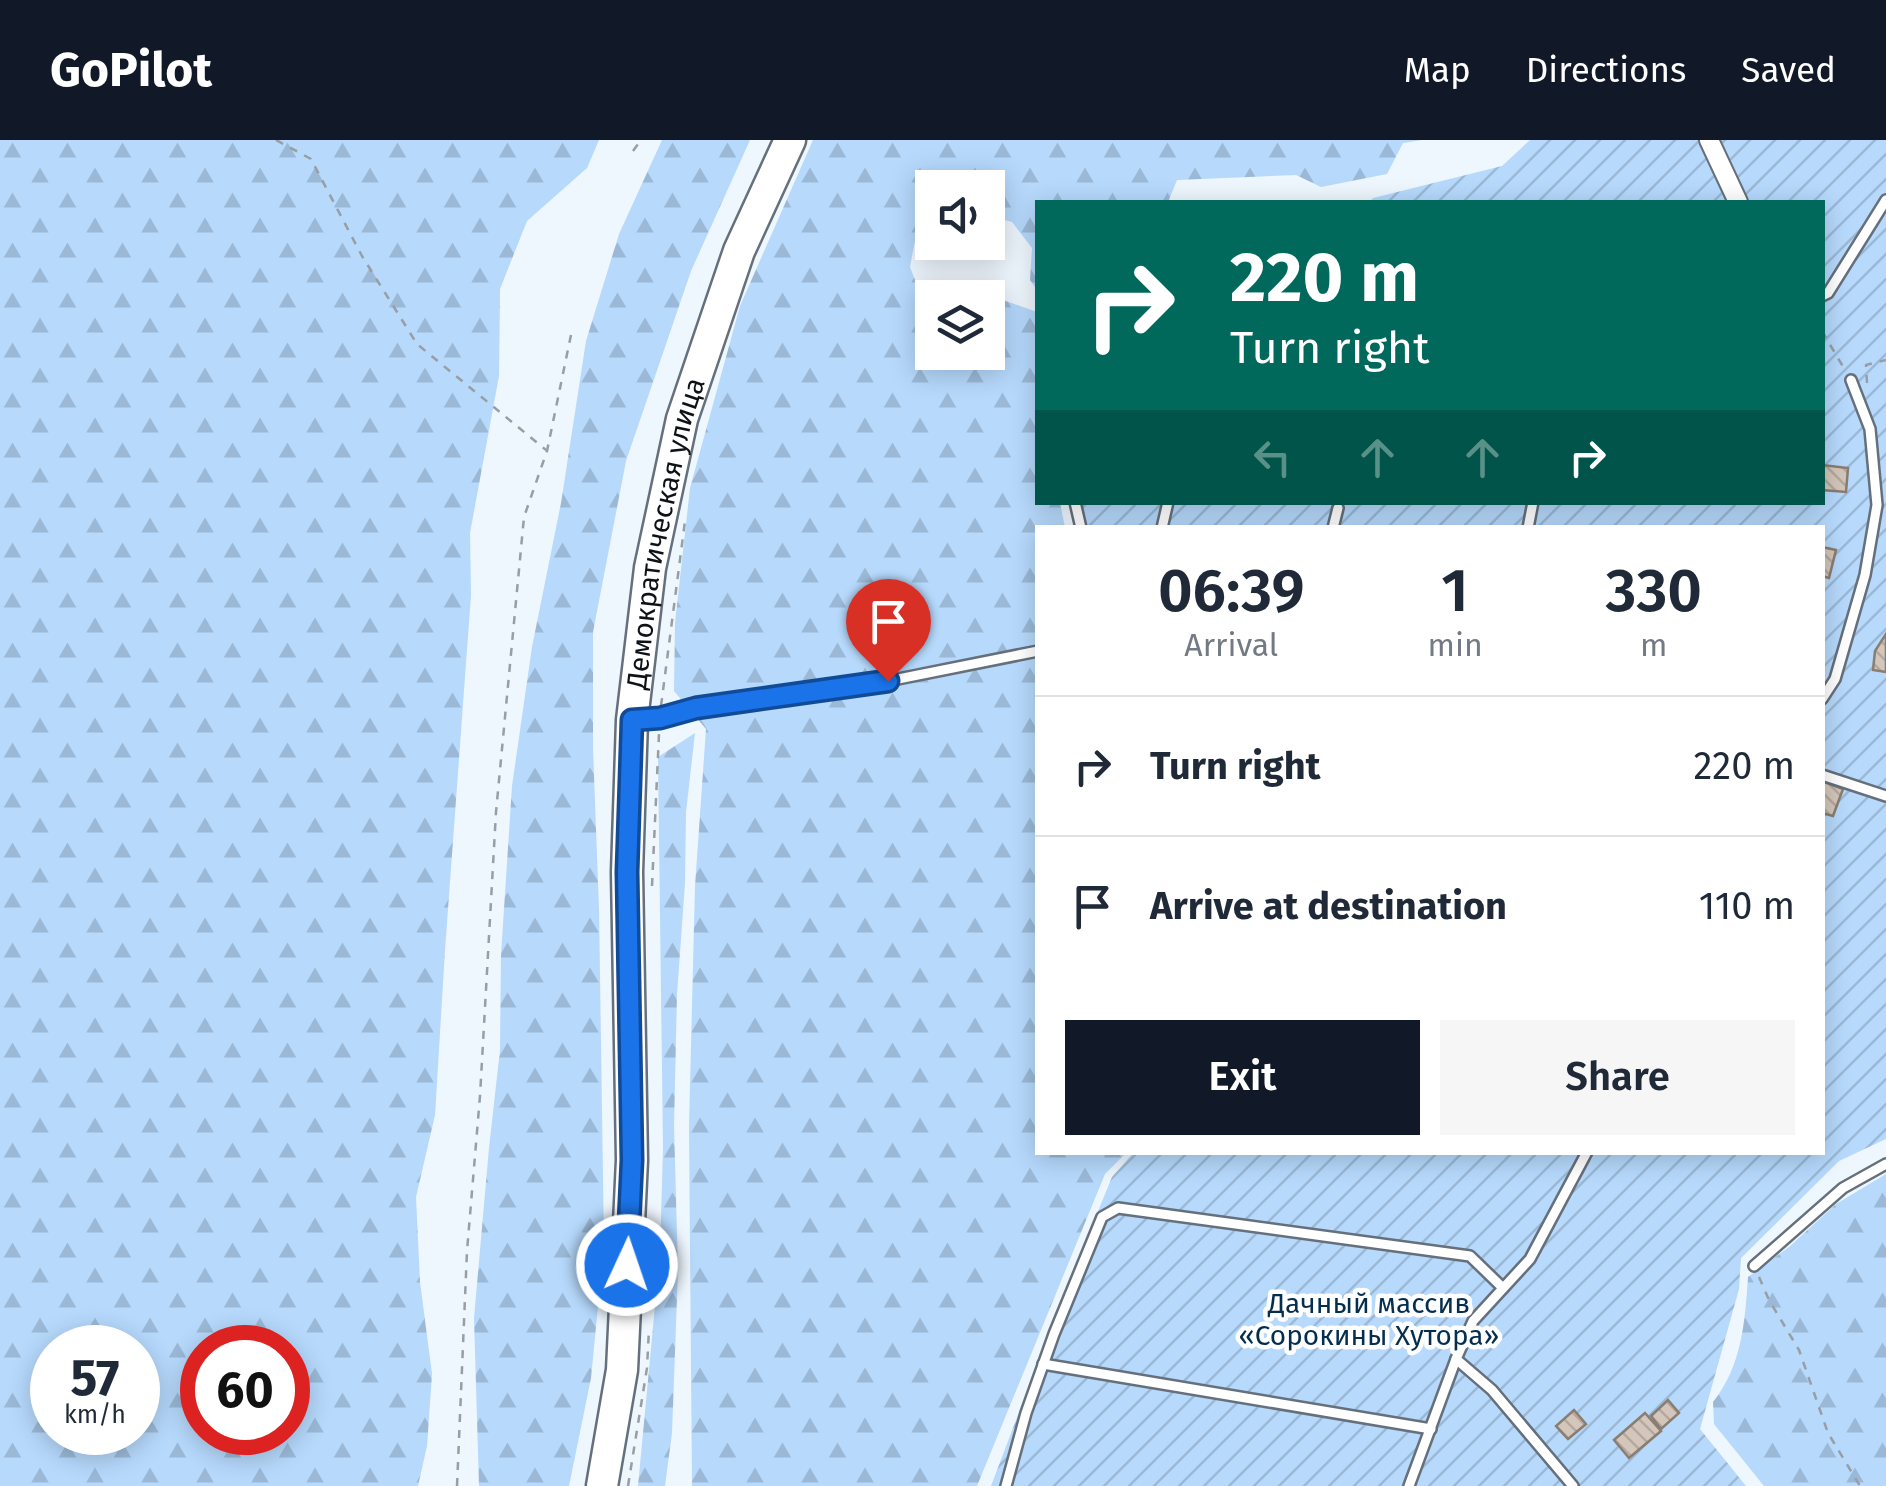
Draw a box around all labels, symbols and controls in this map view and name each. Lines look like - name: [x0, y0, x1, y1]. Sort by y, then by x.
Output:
- text: GoPilot: [50, 41, 212, 99]
- text: Map: [1404, 49, 1471, 91]
- text: Directions: [1526, 49, 1686, 91]
- text: Saved: [1741, 49, 1836, 91]
- map controls: [915, 170, 1005, 370]
- button: sound: [915, 170, 1005, 260]
- text: 220 m: [1230, 236, 1419, 320]
- icon: right: [1065, 240, 1195, 370]
- button: layers: [915, 280, 1005, 370]
- text: Turn right: [1230, 321, 1429, 375]
- street label: Демократическая улица: [619, 373, 711, 692]
- icon: left: [1245, 430, 1300, 485]
- icon: ahead: [1350, 430, 1405, 485]
- icon: ahead: [1455, 430, 1510, 485]
- icon: right: [1560, 430, 1615, 485]
- text: 06:39: [1158, 555, 1305, 627]
- text: 1: [1441, 555, 1469, 627]
- text: 330: [1606, 555, 1702, 627]
- pin: [846, 579, 931, 682]
- icon: arrive: [861, 594, 916, 649]
- text: Arrival: [1184, 626, 1278, 664]
- text: min: [1427, 626, 1483, 664]
- text: m: [1640, 626, 1668, 664]
- icon: right: [1065, 739, 1120, 794]
- text: Turn right: [1150, 743, 1320, 789]
- text: 220 m: [1694, 743, 1795, 789]
- icon: arrive: [1065, 879, 1120, 934]
- text: Arrive at destination: [1150, 883, 1507, 929]
- text: 110 m: [1699, 883, 1795, 929]
- button: Exit: [1065, 1020, 1420, 1135]
- button: Share: [1440, 1020, 1795, 1135]
- position arrow: [575, 1213, 679, 1317]
- park label: Дачный массив «Сорокины Хутора»: [1239, 1287, 1499, 1352]
- speed limit sign: 60: [180, 1325, 310, 1455]
- text: 57: [71, 1348, 119, 1408]
- text: km/h: [64, 1400, 126, 1430]

